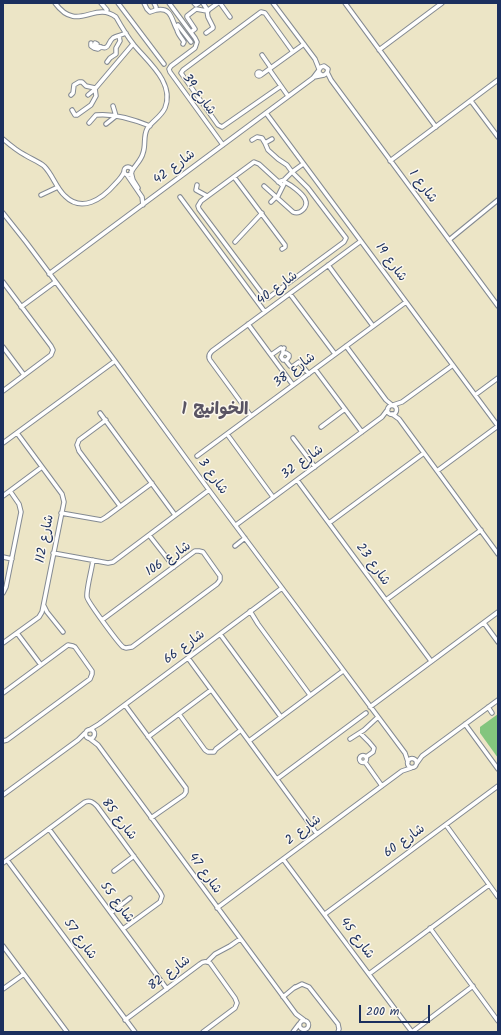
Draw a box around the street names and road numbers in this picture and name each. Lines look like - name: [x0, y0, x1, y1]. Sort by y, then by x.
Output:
- street label: شارع 39: [178, 71, 218, 119]
- street label: شارع 42: [151, 147, 199, 189]
- street label: شارع 1: [405, 167, 439, 207]
- street label: شارع 19: [371, 241, 409, 285]
- street label: شارع 40: [255, 269, 301, 309]
- street label: شارع 38: [271, 350, 319, 392]
- street label: شارع 32: [279, 442, 327, 484]
- street label: شارع 3: [194, 456, 230, 498]
- street label: شارع 112: [34, 513, 58, 565]
- street label: شارع 106: [143, 539, 195, 581]
- street label: شارع 23: [351, 541, 393, 589]
- street label: شارع 66: [161, 627, 209, 669]
- street label: شارع 85: [97, 796, 139, 844]
- street label: شارع 2: [283, 812, 325, 850]
- street label: شارع 60: [381, 822, 429, 862]
- street label: شارع 47: [184, 851, 224, 897]
- street label: شارع 55: [96, 879, 136, 927]
- street label: شارع 45: [335, 915, 377, 963]
- street label: شارع 57: [59, 917, 99, 963]
- street label: شارع 82: [146, 953, 194, 995]

